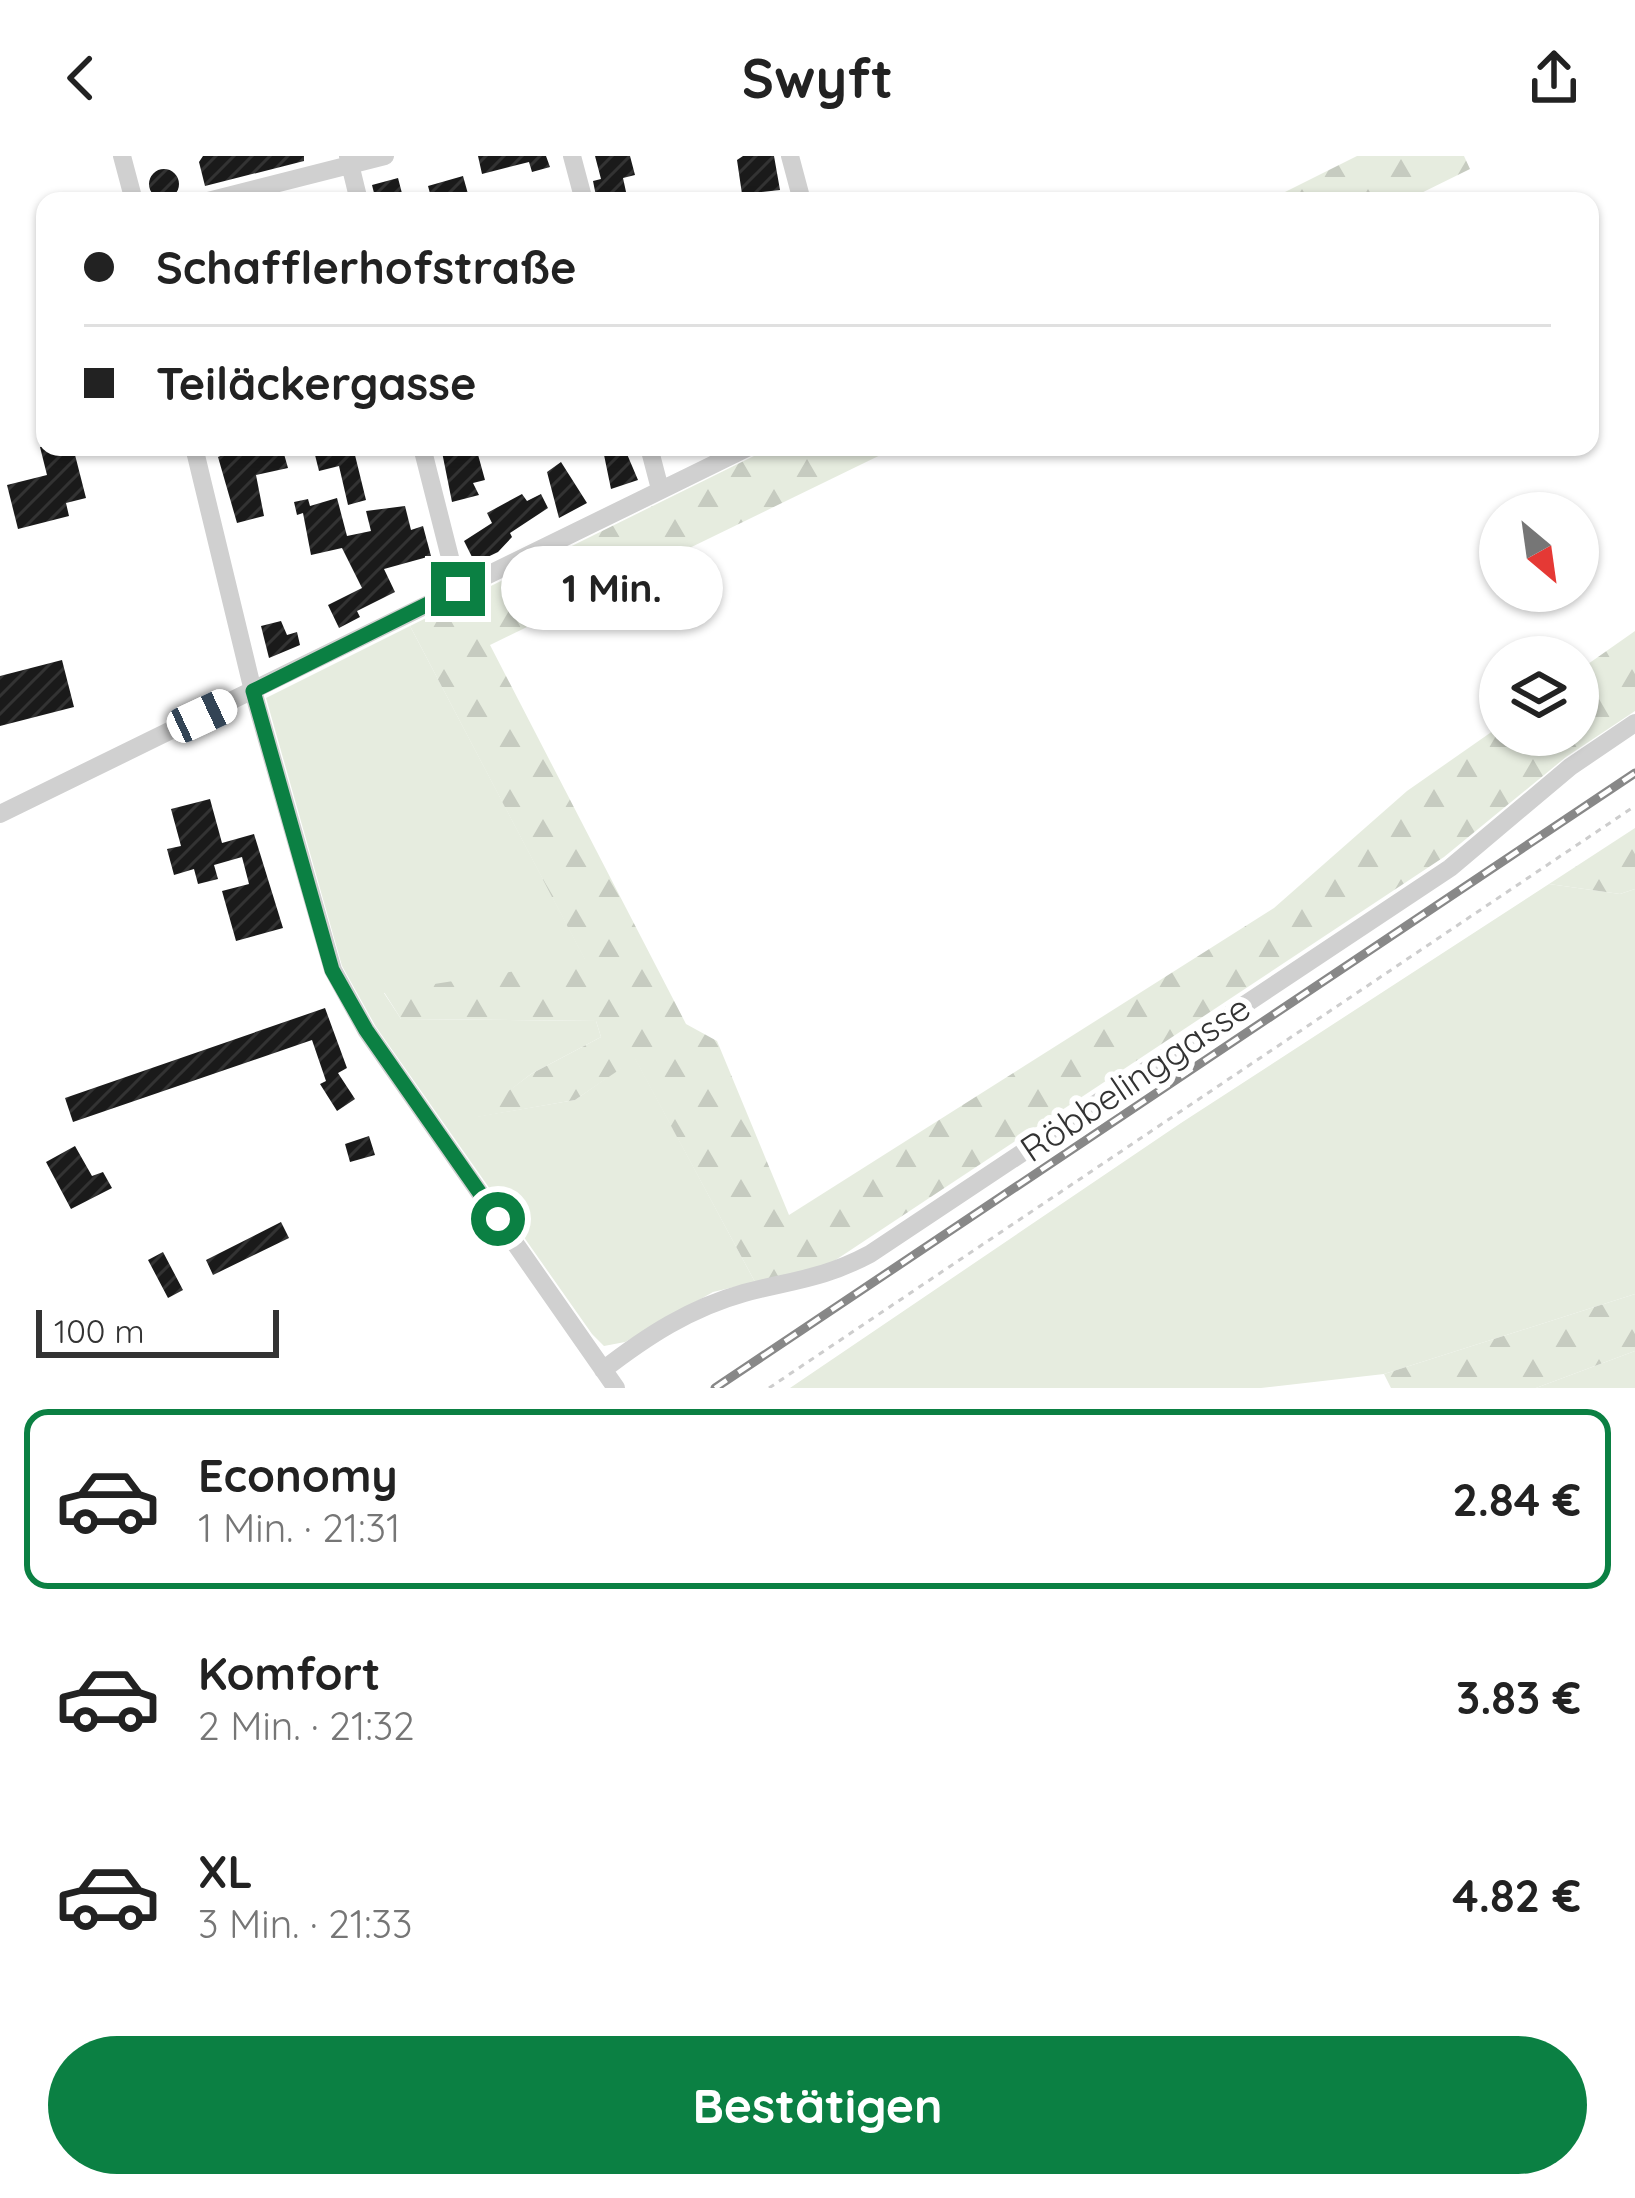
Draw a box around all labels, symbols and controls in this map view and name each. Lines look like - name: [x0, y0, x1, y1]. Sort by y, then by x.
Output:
- text: Swyft: [742, 44, 893, 112]
- icon: back: [48, 45, 114, 111]
- icon: share: [1521, 45, 1587, 111]
- text: Schafflerhofstraße: [156, 239, 576, 295]
- text: Teiläckergasse: [156, 355, 476, 411]
- north arrow: [1479, 492, 1599, 612]
- map controls: [1479, 492, 1599, 756]
- callout: 1 Min.: [500, 547, 722, 631]
- route end: [431, 562, 485, 616]
- text: 1 Min.: [562, 563, 662, 612]
- button: layers: [1479, 636, 1599, 756]
- car: [162, 684, 242, 748]
- street label: Röbbelinggasse: [1011, 984, 1258, 1171]
- route start: [471, 1192, 525, 1246]
- scale bar: [36, 1304, 279, 1357]
- text: 100 m: [54, 1310, 145, 1351]
- icon: car: [54, 1445, 162, 1553]
- text: Economy: [198, 1447, 398, 1503]
- text: 2.84 €: [1452, 1471, 1581, 1527]
- text: 1 Min. · 21:31: [198, 1503, 400, 1552]
- icon: car: [54, 1643, 162, 1751]
- text: Komfort: [198, 1645, 380, 1701]
- text: 3.83 €: [1456, 1669, 1581, 1725]
- text: 2 Min. · 21:32: [198, 1701, 415, 1750]
- icon: car: [54, 1841, 162, 1949]
- text: XL: [198, 1843, 253, 1899]
- text: 4.82 €: [1452, 1867, 1581, 1923]
- text: 3 Min. · 21:33: [198, 1899, 412, 1948]
- button: Bestätigen: [48, 2036, 1587, 2174]

